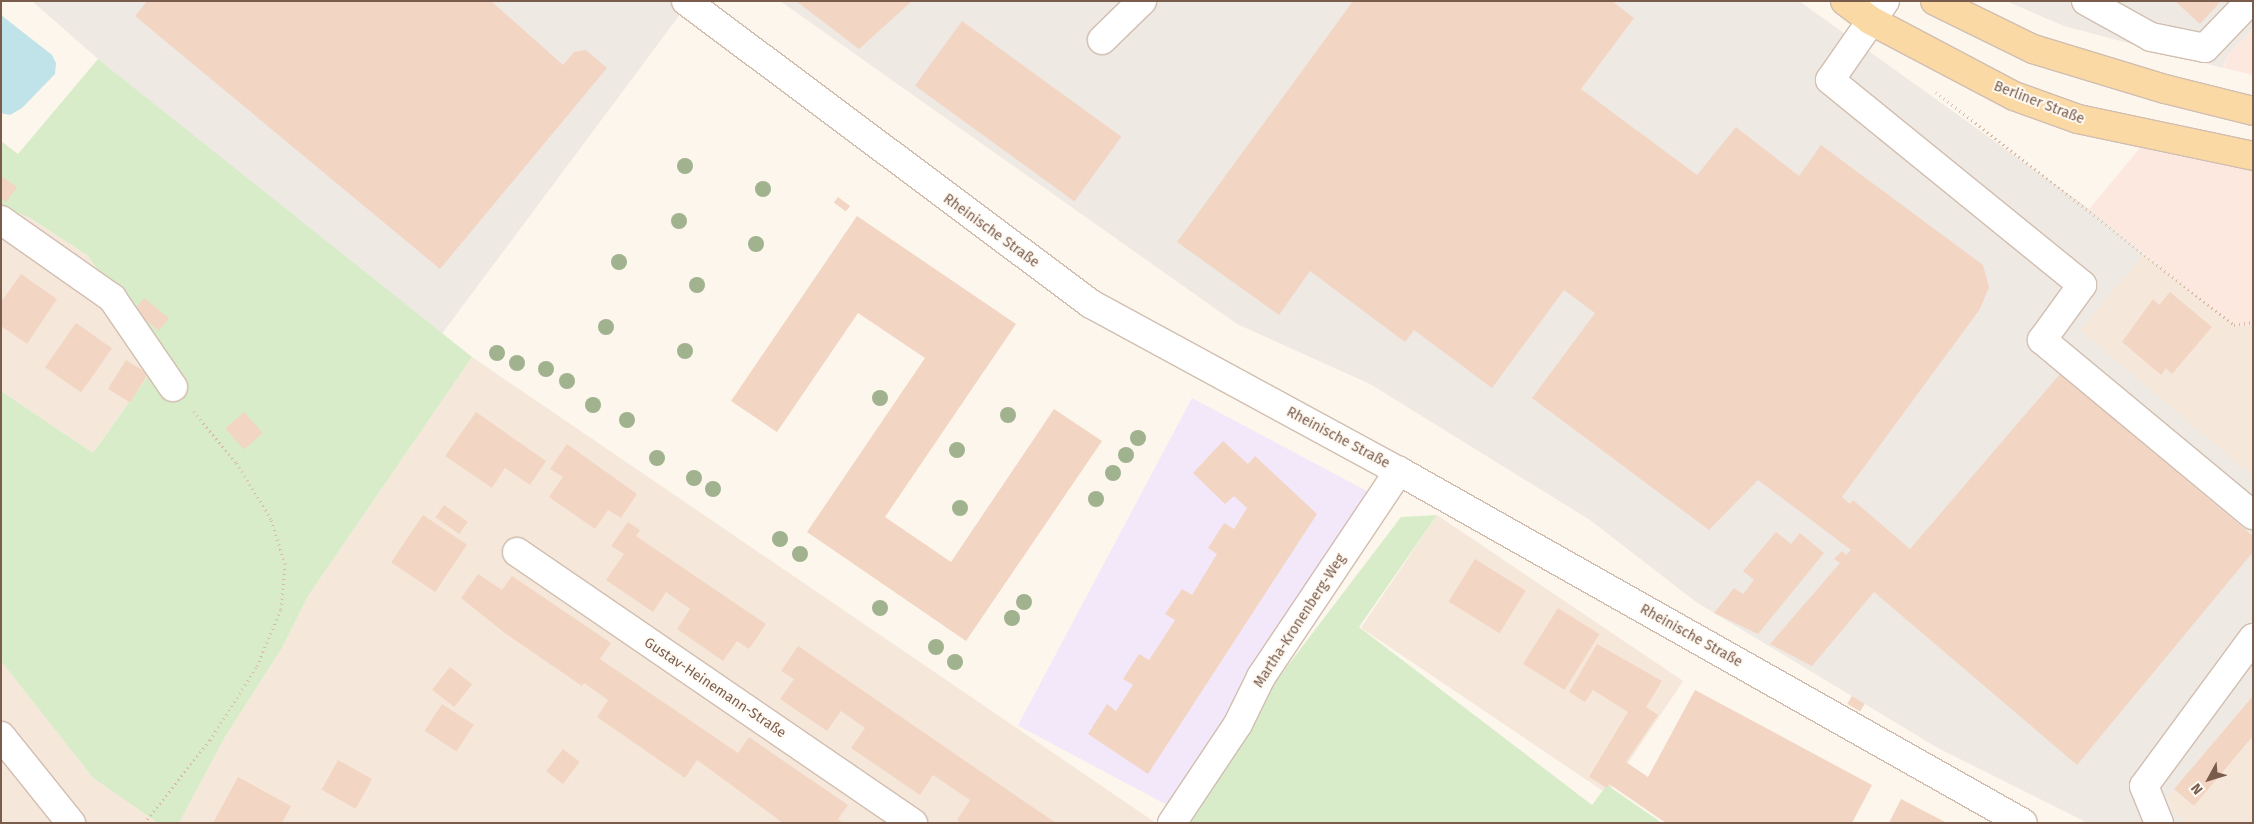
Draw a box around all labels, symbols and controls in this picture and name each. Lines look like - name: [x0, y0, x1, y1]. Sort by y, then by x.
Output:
- street label: Berliner Straße: [1991, 78, 2087, 128]
- street label: Rheinische Straße: [940, 191, 1042, 271]
- street label: Rheinische Straße: [1284, 404, 1392, 472]
- street label: Martha-Kronenberg-Weg: [1250, 551, 1350, 691]
- street label: Rheinische Straße: [1637, 601, 1745, 671]
- street label: Gustav-Heinemann-Straße: [641, 634, 789, 742]
- north arrow: [2184, 754, 2234, 804]
- text: N: [2187, 780, 2206, 798]

